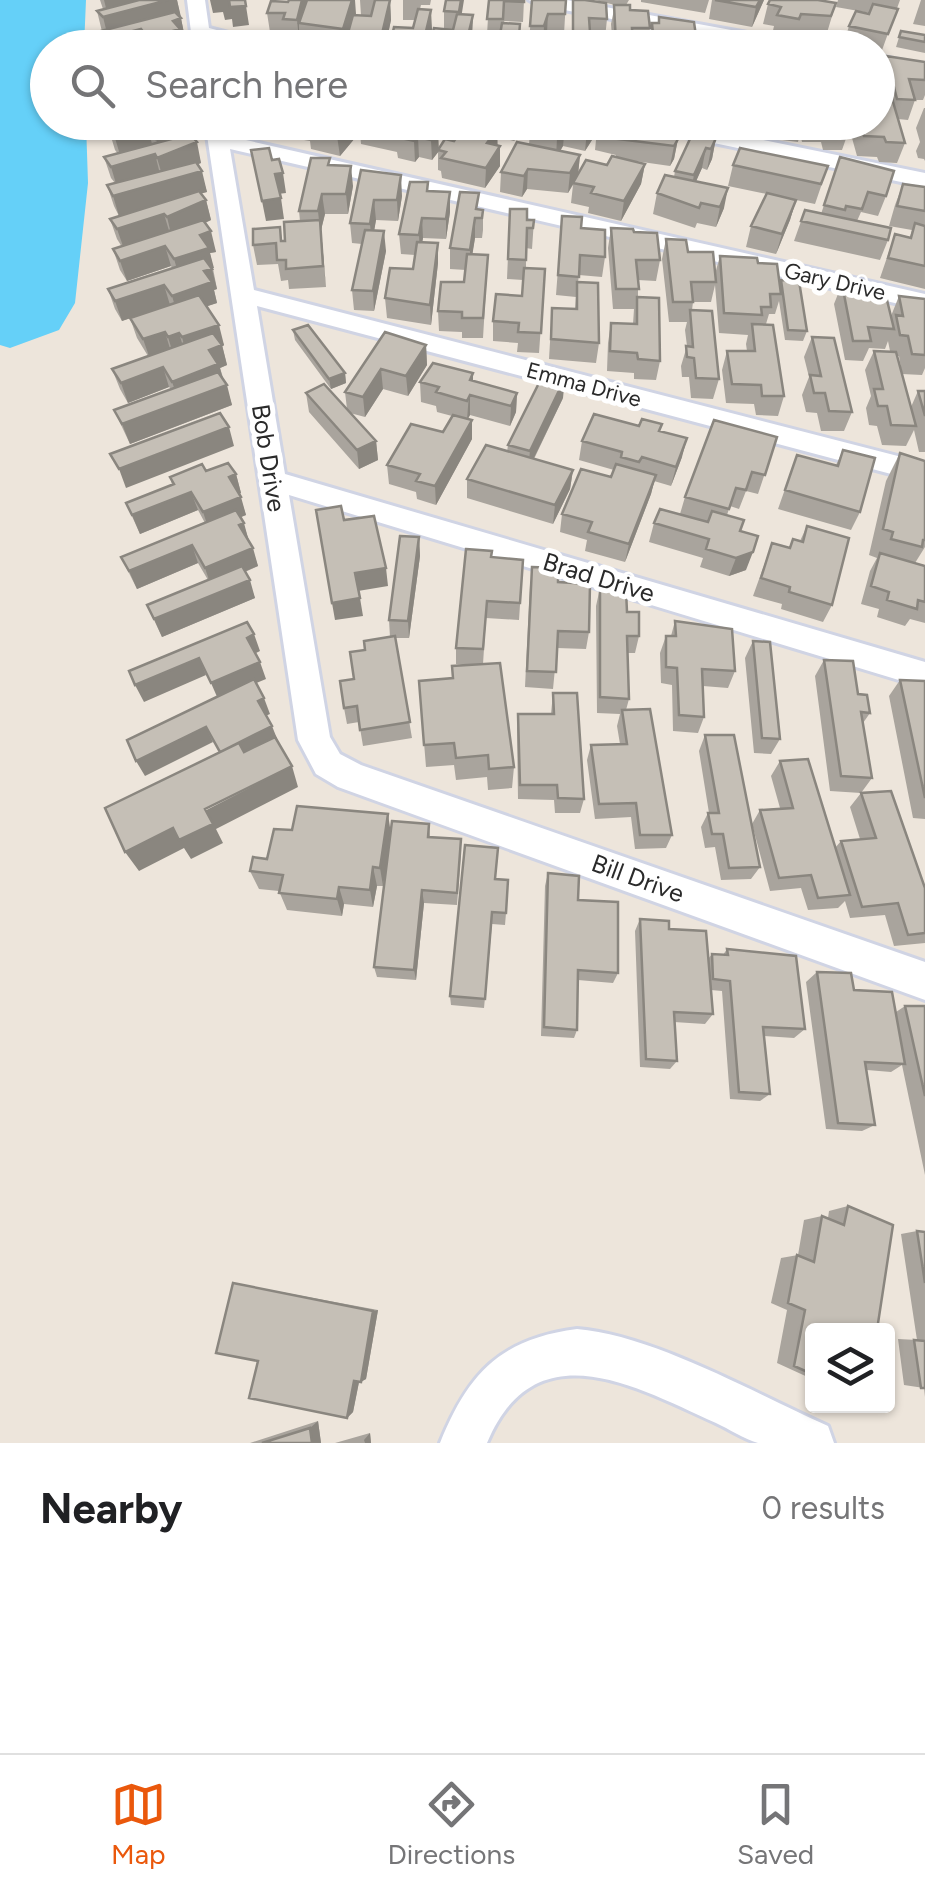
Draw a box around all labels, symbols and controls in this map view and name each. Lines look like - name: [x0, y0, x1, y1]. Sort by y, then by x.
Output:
- search box: [30, 30, 895, 140]
- icon: search: [65, 58, 120, 113]
- text: Search here: [145, 62, 348, 108]
- street label: Gary Drive: [782, 257, 888, 306]
- street label: Emma Drive: [523, 356, 644, 413]
- street label: Bob Drive: [246, 402, 292, 514]
- street label: Brad Drive: [540, 546, 658, 608]
- street label: Bill Drive: [588, 847, 688, 909]
- map controls: [805, 1323, 895, 1413]
- button: layers: [805, 1323, 895, 1413]
- text: Nearby: [40, 1483, 182, 1534]
- text: 0 results: [761, 1489, 885, 1527]
- tab: Map: [111, 1777, 166, 1871]
- tab: Directions: [388, 1777, 515, 1871]
- tab: Saved: [737, 1777, 814, 1871]

